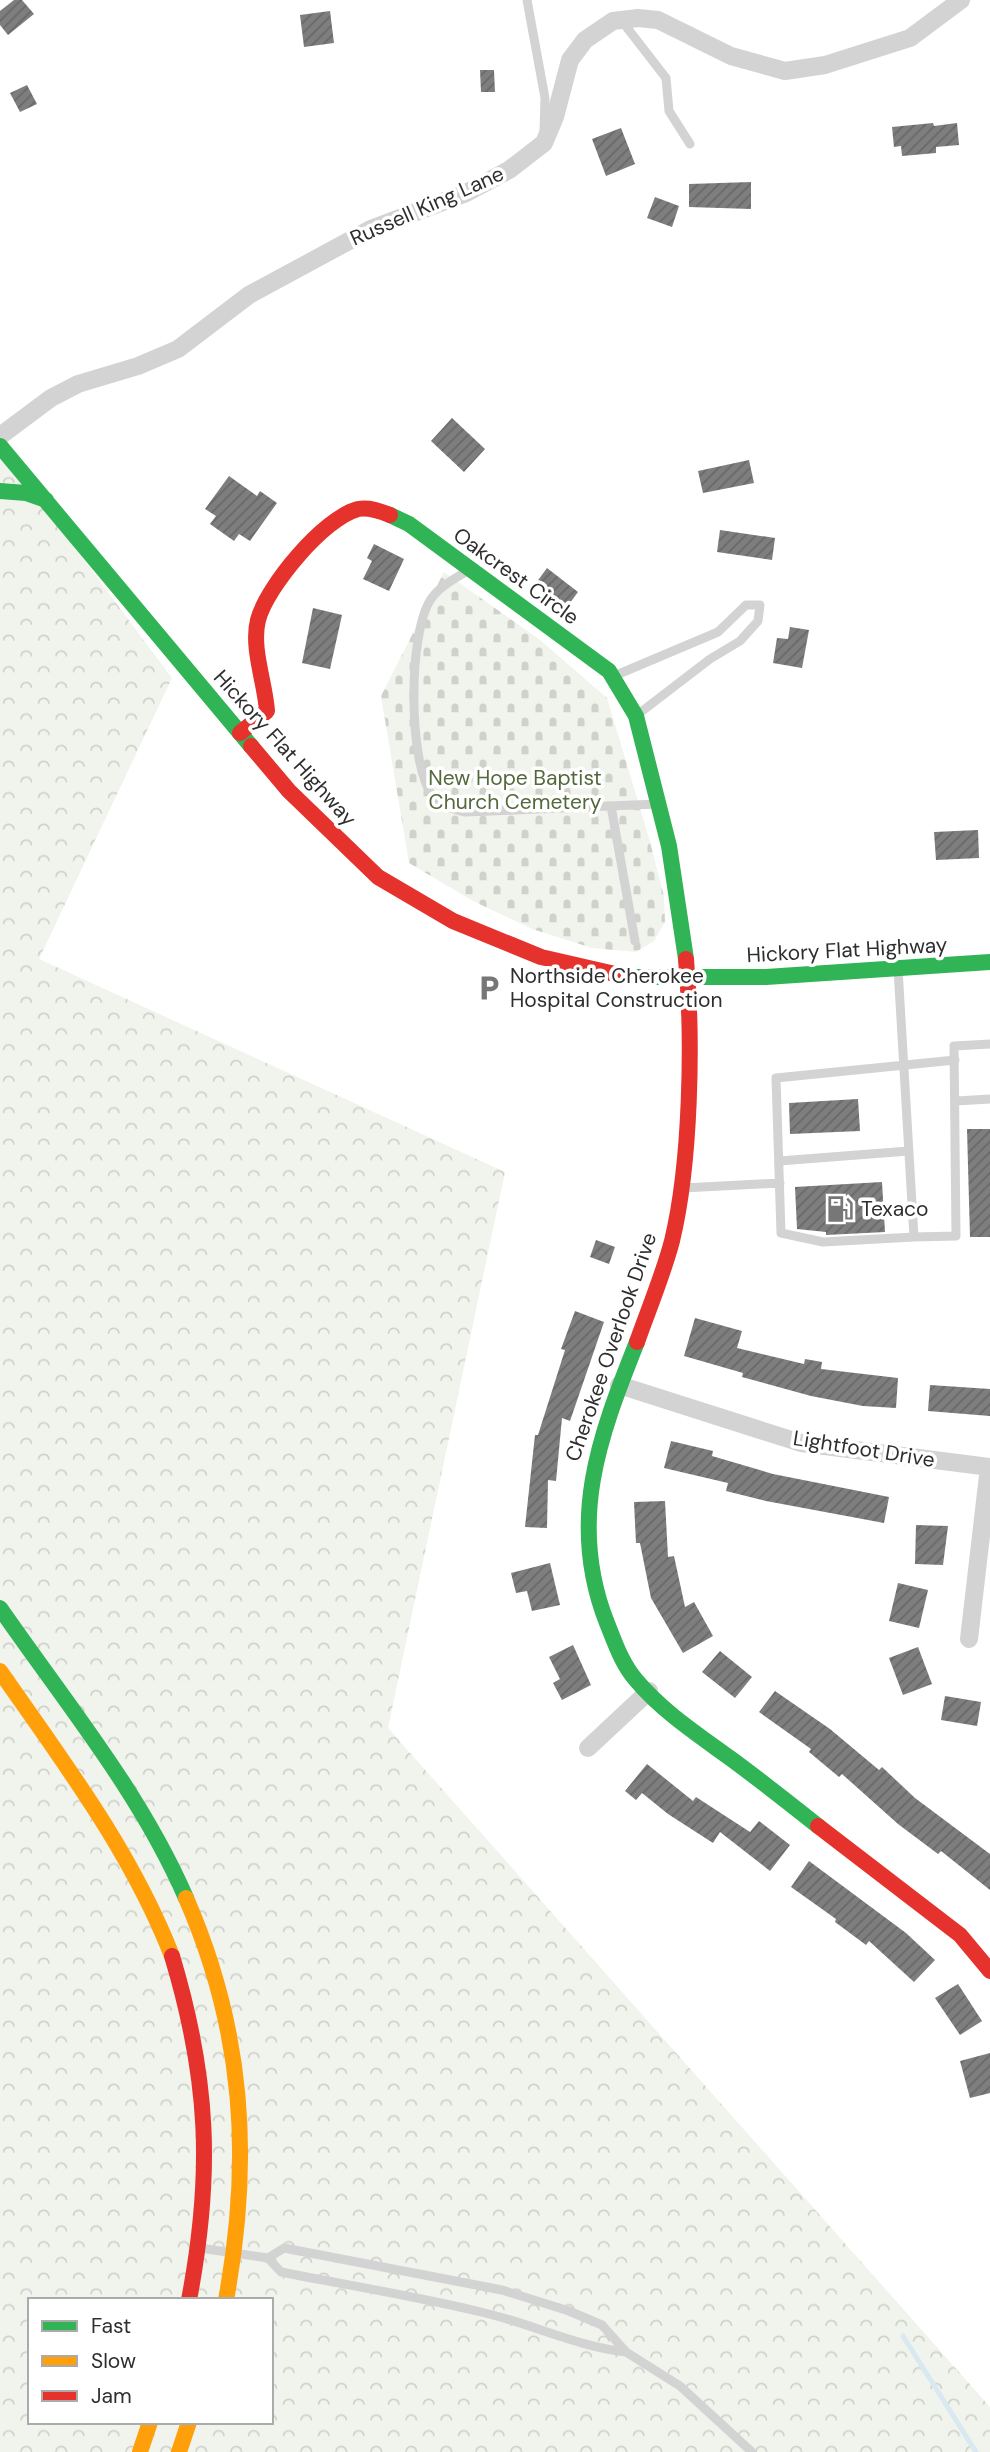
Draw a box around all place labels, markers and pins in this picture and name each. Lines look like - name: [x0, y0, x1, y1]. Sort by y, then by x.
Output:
- place label: Northside Cherokee Hospital Construction: [510, 962, 723, 1014]
- parking icon: Northside Cherokee Hospital Construction: [474, 973, 504, 1003]
- fuel station icon: Texaco: [825, 1194, 855, 1224]
- place label: Texaco: [861, 1195, 929, 1223]

